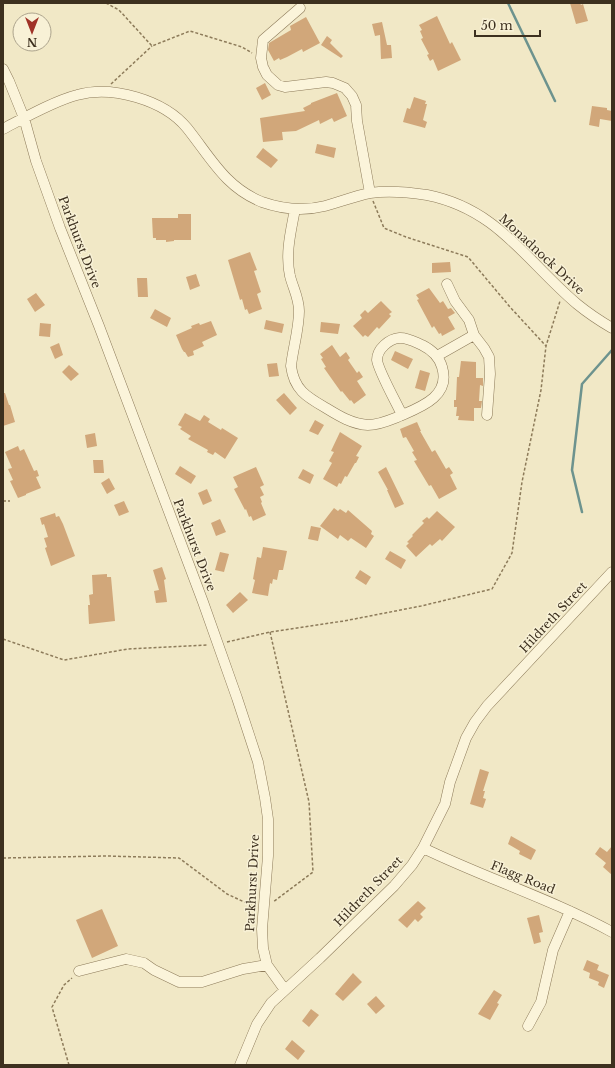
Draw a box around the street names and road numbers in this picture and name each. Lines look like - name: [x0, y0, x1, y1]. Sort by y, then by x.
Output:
- street label: Parkhurst Drive: [56, 194, 105, 290]
- street label: Monadnock Drive: [496, 211, 588, 297]
- street label: Parkhurst Drive: [171, 497, 220, 593]
- street label: Hildreth Street: [516, 578, 590, 656]
- street label: Parkhurst Drive: [242, 834, 262, 932]
- street label: Hildreth Street: [331, 852, 406, 929]
- street label: Flagg Road: [489, 857, 557, 897]

